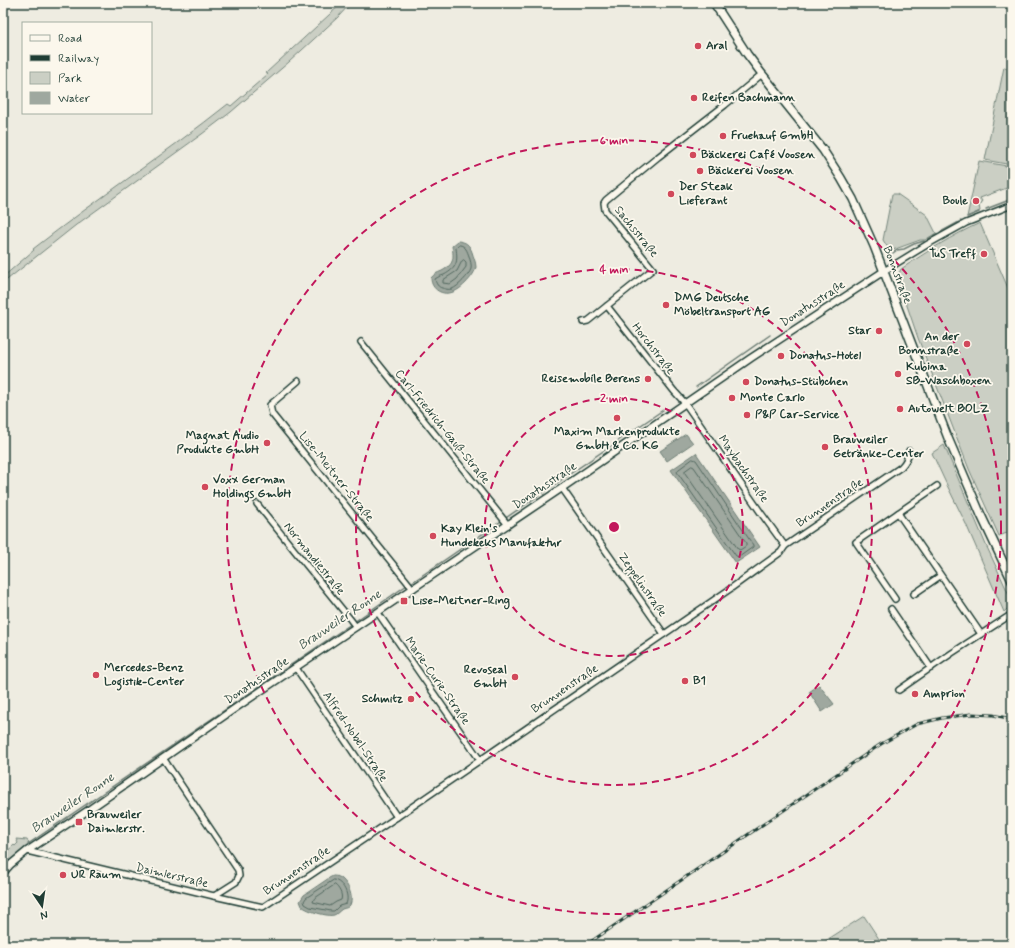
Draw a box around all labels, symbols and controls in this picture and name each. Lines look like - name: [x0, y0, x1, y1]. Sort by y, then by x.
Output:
- legend: [22, 22, 152, 114]
- text: Road: [58, 31, 82, 47]
- place label: Aral: [706, 38, 727, 54]
- marker: Aral: [693, 41, 703, 51]
- text: Railway: [58, 51, 100, 67]
- text: Park: [58, 71, 82, 87]
- place label: Reifen Bachmann: [702, 90, 796, 106]
- text: Water: [58, 91, 90, 107]
- marker: Reifen Bachmann: [689, 93, 699, 103]
- place label: Fruehauf GmbH: [731, 128, 813, 144]
- marker: Fruehauf GmbH: [718, 131, 728, 141]
- text: 6 min: [600, 133, 628, 149]
- place label: Bäckerei Café Voosen: [701, 147, 816, 163]
- marker: Bäckerei Café Voosen: [688, 150, 698, 160]
- place label: Bäckerei Voosen: [708, 163, 794, 179]
- marker: Bäckerei Voosen: [695, 166, 705, 176]
- place label: Der Steak Lieferant: [679, 179, 733, 209]
- marker: Der Steak Lieferant: [666, 189, 676, 199]
- place label: Boule: [943, 193, 968, 209]
- marker: Boule: [971, 196, 981, 206]
- street label: Sachsstraße: [610, 203, 662, 261]
- street label: Bonnstraße: [879, 244, 915, 306]
- place label: TuS Treff: [929, 246, 976, 262]
- marker: TuS Treff: [979, 249, 989, 259]
- text: 4 min: [599, 262, 629, 278]
- street label: Donatusstraße: [778, 277, 849, 331]
- place label: DMG Deutsche Möbeltransport AG: [674, 290, 771, 320]
- marker: DMG Deutsche Möbeltransport AG: [661, 300, 671, 310]
- street label: Horchstraße: [628, 320, 678, 378]
- place label: Star: [848, 323, 871, 339]
- marker: Star: [874, 326, 884, 336]
- place label: An der Bonnstraße: [898, 329, 959, 359]
- marker: An der Bonnstraße: [962, 339, 972, 349]
- place label: Donatus-Hotel: [789, 348, 862, 364]
- marker: Donatus-Hotel: [776, 351, 786, 361]
- place label: Kubina SB-Waschboxen: [906, 359, 992, 389]
- street label: Carl-Friedrich-Gauß-Straße: [391, 366, 493, 488]
- marker: Kubina SB-Waschboxen: [893, 369, 903, 379]
- place label: Reisemobile Berens: [541, 371, 641, 387]
- marker: Reisemobile Berens: [643, 374, 653, 384]
- place label: Donatus-Stübchen: [754, 374, 848, 390]
- marker: Donatus-Stübchen: [741, 377, 751, 387]
- place label: Monte Carlo: [740, 390, 805, 406]
- text: 2 min: [600, 391, 628, 407]
- marker: Monte Carlo: [727, 393, 737, 403]
- place label: Autowelt BOLZ: [908, 401, 990, 417]
- marker: Autowelt BOLZ: [895, 404, 905, 414]
- place label: P&P Car-Service: [755, 407, 840, 423]
- marker: P&P Car-Service: [742, 410, 752, 420]
- marker: Maxim Markenprodukte GmbH & Co. KG: [612, 413, 622, 423]
- place label: Maxim Markenprodukte GmbH & Co. KG: [554, 424, 681, 454]
- place label: Magnat Audio Produkte GmbH: [177, 428, 259, 458]
- street label: Lise-Meitner-Straße: [295, 429, 377, 525]
- street label: Maybachstraße: [714, 432, 772, 506]
- place label: Brauweiler Getränke-Center: [833, 432, 924, 462]
- marker: Magnat Audio Produkte GmbH: [262, 438, 272, 448]
- marker: Brauweiler Getränke-Center: [820, 442, 830, 452]
- street label: Donatusstraße: [510, 459, 580, 513]
- place label: Voxx German Holdings GmbH: [213, 472, 291, 503]
- street label: Brunnenstraße: [793, 475, 867, 531]
- marker: Voxx German Holdings GmbH: [200, 482, 210, 492]
- street label: Normandiestraße: [280, 519, 348, 599]
- centre of rings: [607, 520, 621, 534]
- place label: Kay Klein's Hundekeks Manufaktur: [441, 521, 562, 551]
- marker: Kay Klein's Hundekeks Manufaktur: [428, 531, 438, 541]
- street label: Zeppelinstraße: [614, 550, 670, 620]
- water label: Brauweiler Ronne: [295, 585, 386, 654]
- place label: Lise-Meitner-Ring: [412, 593, 510, 610]
- marker: Lise-Meitner-Ring: [399, 596, 409, 606]
- street label: Marie-Curie-Straße: [401, 634, 473, 728]
- street label: Donatusstraße: [222, 654, 292, 708]
- place label: Mercedes-Benz Logistik-Center: [104, 660, 185, 691]
- street label: Brunnenstraße: [528, 661, 602, 717]
- place label: Revoseal GmbH: [464, 662, 507, 692]
- marker: Mercedes-Benz Logistik-Center: [91, 670, 101, 680]
- marker: Revoseal GmbH: [510, 672, 520, 682]
- place label: B1: [693, 673, 706, 689]
- marker: B1: [680, 676, 690, 686]
- place label: Amprion: [923, 686, 965, 702]
- street label: Alfred-Nobel-Straße: [319, 689, 391, 786]
- marker: Amprion: [910, 689, 920, 699]
- place label: Schmitz: [362, 691, 403, 707]
- marker: Schmitz: [406, 694, 416, 704]
- water label: Brauweiler Ronne: [28, 768, 119, 837]
- place label: Brauweiler Daimlerstr.: [87, 807, 145, 837]
- marker: Brauweiler Daimlerstr.: [74, 817, 84, 827]
- street label: Brunnenstraße: [260, 843, 334, 899]
- street label: Daimlerstraße: [134, 860, 210, 892]
- place label: UR Raum: [71, 867, 121, 883]
- marker: UR Raum: [58, 870, 68, 880]
- north arrow: [22, 886, 62, 926]
- text: N: [39, 907, 49, 922]

